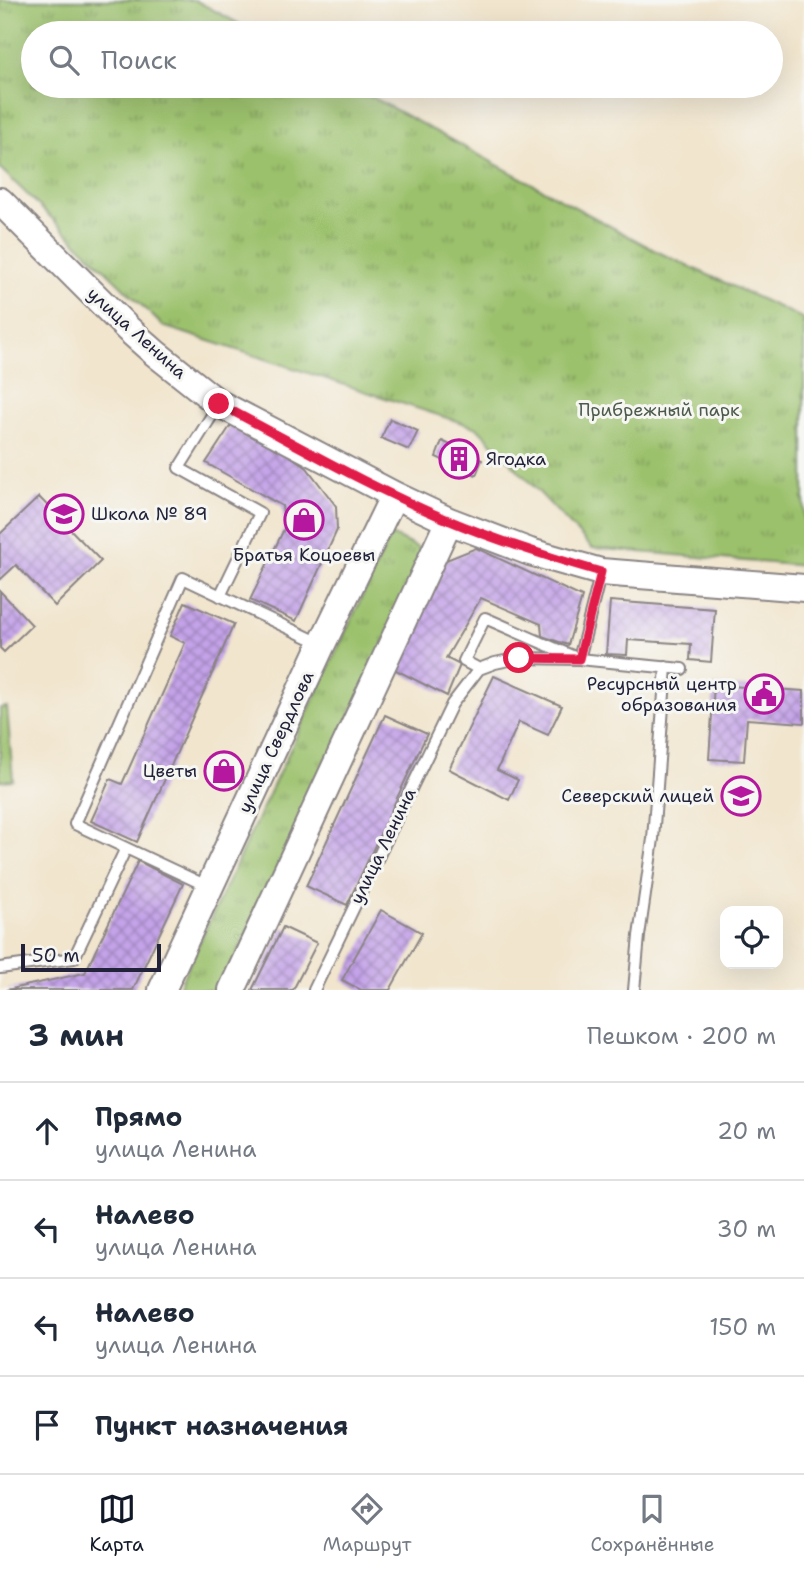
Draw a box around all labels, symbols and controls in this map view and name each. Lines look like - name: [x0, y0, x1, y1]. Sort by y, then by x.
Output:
- search box: [21, 21, 783, 98]
- icon: search: [45, 41, 83, 79]
- text: Поиск: [101, 42, 177, 77]
- street label: улица Ленина: [82, 282, 192, 384]
- route end: [203, 388, 234, 419]
- park label: Прибрежный парк: [578, 398, 740, 422]
- building icon: Ягодка: [438, 438, 480, 480]
- place label: Ягодка: [486, 447, 546, 471]
- school or university icon: Школа № 89: [43, 493, 85, 535]
- shop icon: Братья Коцоевы: [283, 499, 325, 541]
- place label: Школа № 89: [91, 502, 208, 526]
- place label: Братья Коцоевы: [233, 543, 375, 567]
- route start: [503, 642, 534, 673]
- street label: улица Свердлова: [233, 667, 319, 817]
- place label: Ресурсный центр образования: [587, 672, 737, 717]
- public building icon: Ресурсный центр образования: [743, 673, 785, 715]
- shop icon: Цветы: [203, 750, 245, 792]
- place label: Цветы: [143, 759, 197, 783]
- school or university icon: Северский лицей: [720, 775, 762, 817]
- street label: улица Ленина: [345, 784, 421, 908]
- place label: Северский лицей: [561, 784, 714, 808]
- map controls: [720, 906, 783, 969]
- button: locate: [720, 906, 783, 969]
- scale bar: [21, 941, 161, 973]
- text: 50 m: [32, 943, 80, 968]
- text: 3 мин: [28, 1015, 124, 1056]
- text: Пешком · 200 m: [587, 1021, 776, 1051]
- text: Прямо: [95, 1099, 183, 1134]
- icon: ahead: [28, 1112, 66, 1150]
- text: 20 m: [717, 1116, 776, 1146]
- text: улица Ленина: [95, 1134, 256, 1164]
- text: Налево: [95, 1197, 195, 1232]
- icon: left: [28, 1210, 66, 1248]
- text: 30 m: [717, 1214, 776, 1244]
- text: улица Ленина: [95, 1232, 256, 1262]
- text: Налево: [95, 1295, 195, 1330]
- icon: left: [28, 1308, 66, 1346]
- text: 150 m: [709, 1312, 776, 1342]
- text: улица Ленина: [95, 1330, 256, 1360]
- icon: arrive: [28, 1406, 66, 1444]
- text: Пункт назначения: [95, 1408, 348, 1443]
- tab: Карта: [89, 1490, 144, 1557]
- tab: Маршрут: [323, 1490, 411, 1557]
- tab: Сохранённые: [590, 1490, 715, 1557]

